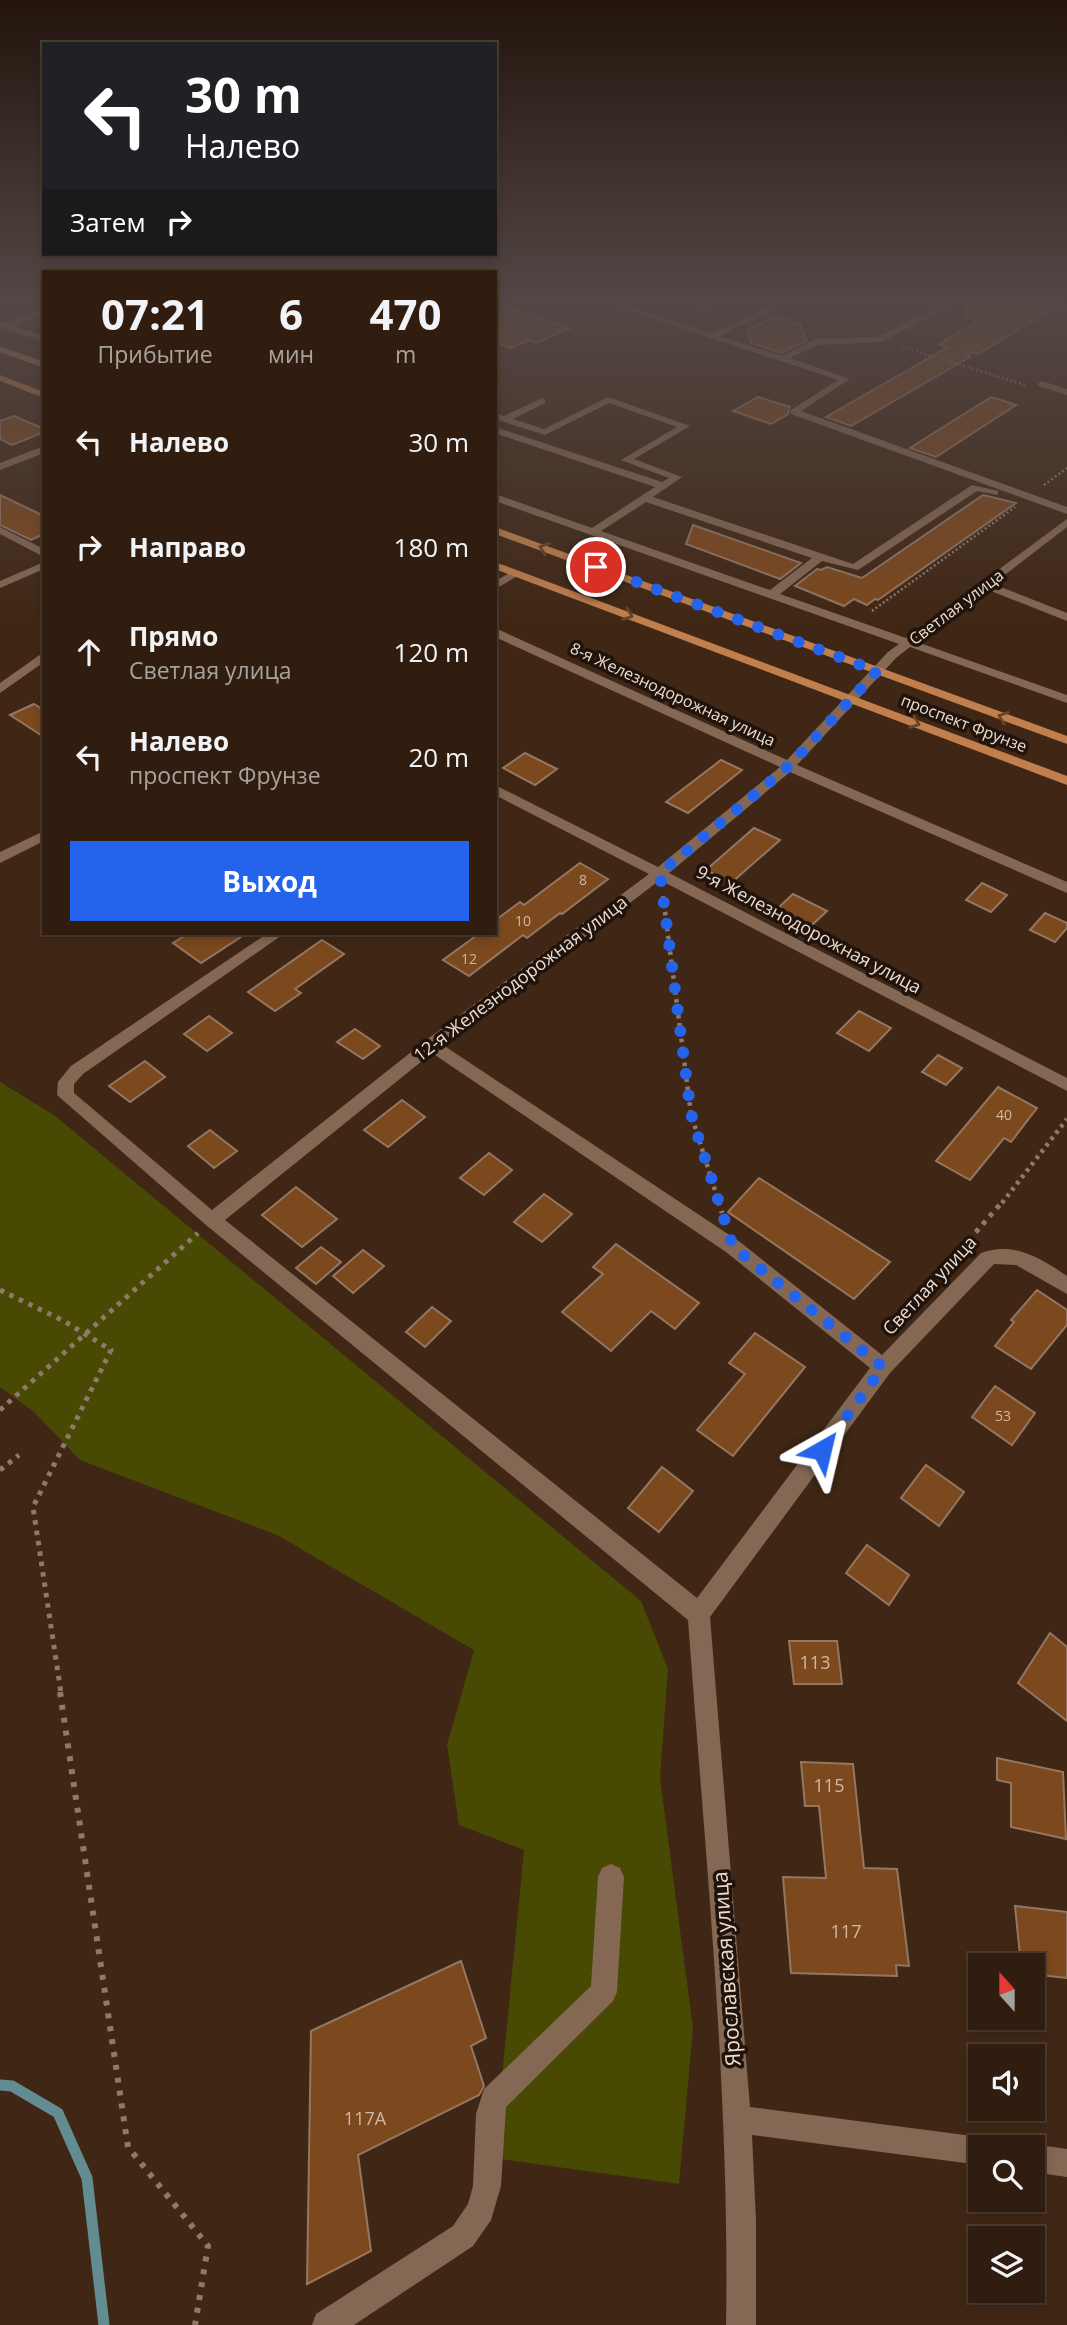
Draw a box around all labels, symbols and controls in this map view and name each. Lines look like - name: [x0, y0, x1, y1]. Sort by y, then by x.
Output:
- text: 30 m: [185, 61, 302, 127]
- icon: left: [70, 70, 161, 161]
- text: Налево: [185, 124, 300, 167]
- icon: right: [160, 203, 198, 241]
- text: Затем: [70, 204, 146, 240]
- text: 07:21: [101, 285, 209, 342]
- text: 6: [279, 285, 303, 342]
- text: 470: [370, 285, 442, 342]
- text: Прибытие: [97, 338, 213, 370]
- text: мин: [268, 338, 314, 370]
- text: m: [395, 338, 416, 370]
- icon: left: [70, 423, 108, 461]
- text: Налево: [129, 424, 229, 460]
- text: 30 m: [408, 424, 469, 460]
- icon: right: [70, 528, 108, 566]
- text: Направо: [129, 529, 246, 565]
- text: 180 m: [394, 529, 469, 565]
- pin: [566, 537, 626, 597]
- one-way arrow: [538, 542, 550, 556]
- icon: arrive: [577, 548, 615, 586]
- street label: Светлая улица: [904, 564, 1008, 650]
- one-way arrow: [621, 606, 633, 620]
- text: Прямо: [129, 618, 218, 654]
- icon: ahead: [70, 633, 108, 671]
- text: 120 m: [394, 634, 469, 670]
- street label: 8-я Железнодорожная улица: [567, 637, 779, 751]
- text: Светлая улица: [129, 654, 292, 686]
- street label: проспект Фрунзе: [898, 689, 1030, 757]
- one-way arrow: [997, 711, 1009, 725]
- one-way arrow: [908, 714, 920, 728]
- text: Налево: [129, 723, 229, 759]
- icon: left: [70, 738, 108, 776]
- text: 20 m: [408, 739, 469, 775]
- text: проспект Фрунзе: [129, 759, 321, 791]
- button: Выход: [70, 841, 469, 921]
- street label: 9-я Железнодорожная улица: [692, 859, 926, 999]
- house number: 8: [579, 870, 587, 889]
- street label: 12-я Железнодорожная улица: [408, 890, 632, 1066]
- house number: 10: [515, 911, 531, 930]
- house number: 12: [461, 949, 477, 968]
- house number: 40: [996, 1105, 1012, 1124]
- street label: Светлая улица: [877, 1230, 981, 1340]
- house number: 53: [995, 1406, 1011, 1425]
- position arrow: [785, 1413, 859, 1487]
- house number: 113: [800, 1650, 830, 1674]
- house number: 115: [814, 1773, 844, 1797]
- street label: Ярославская улица: [705, 1871, 747, 2067]
- house number: 117: [831, 1919, 861, 1943]
- north arrow: [968, 1953, 1045, 2030]
- map controls: [968, 1953, 1045, 2303]
- button: sound: [968, 2044, 1045, 2121]
- house number: 117А: [344, 2106, 387, 2130]
- button: search: [968, 2135, 1045, 2212]
- button: layers: [968, 2226, 1045, 2303]

